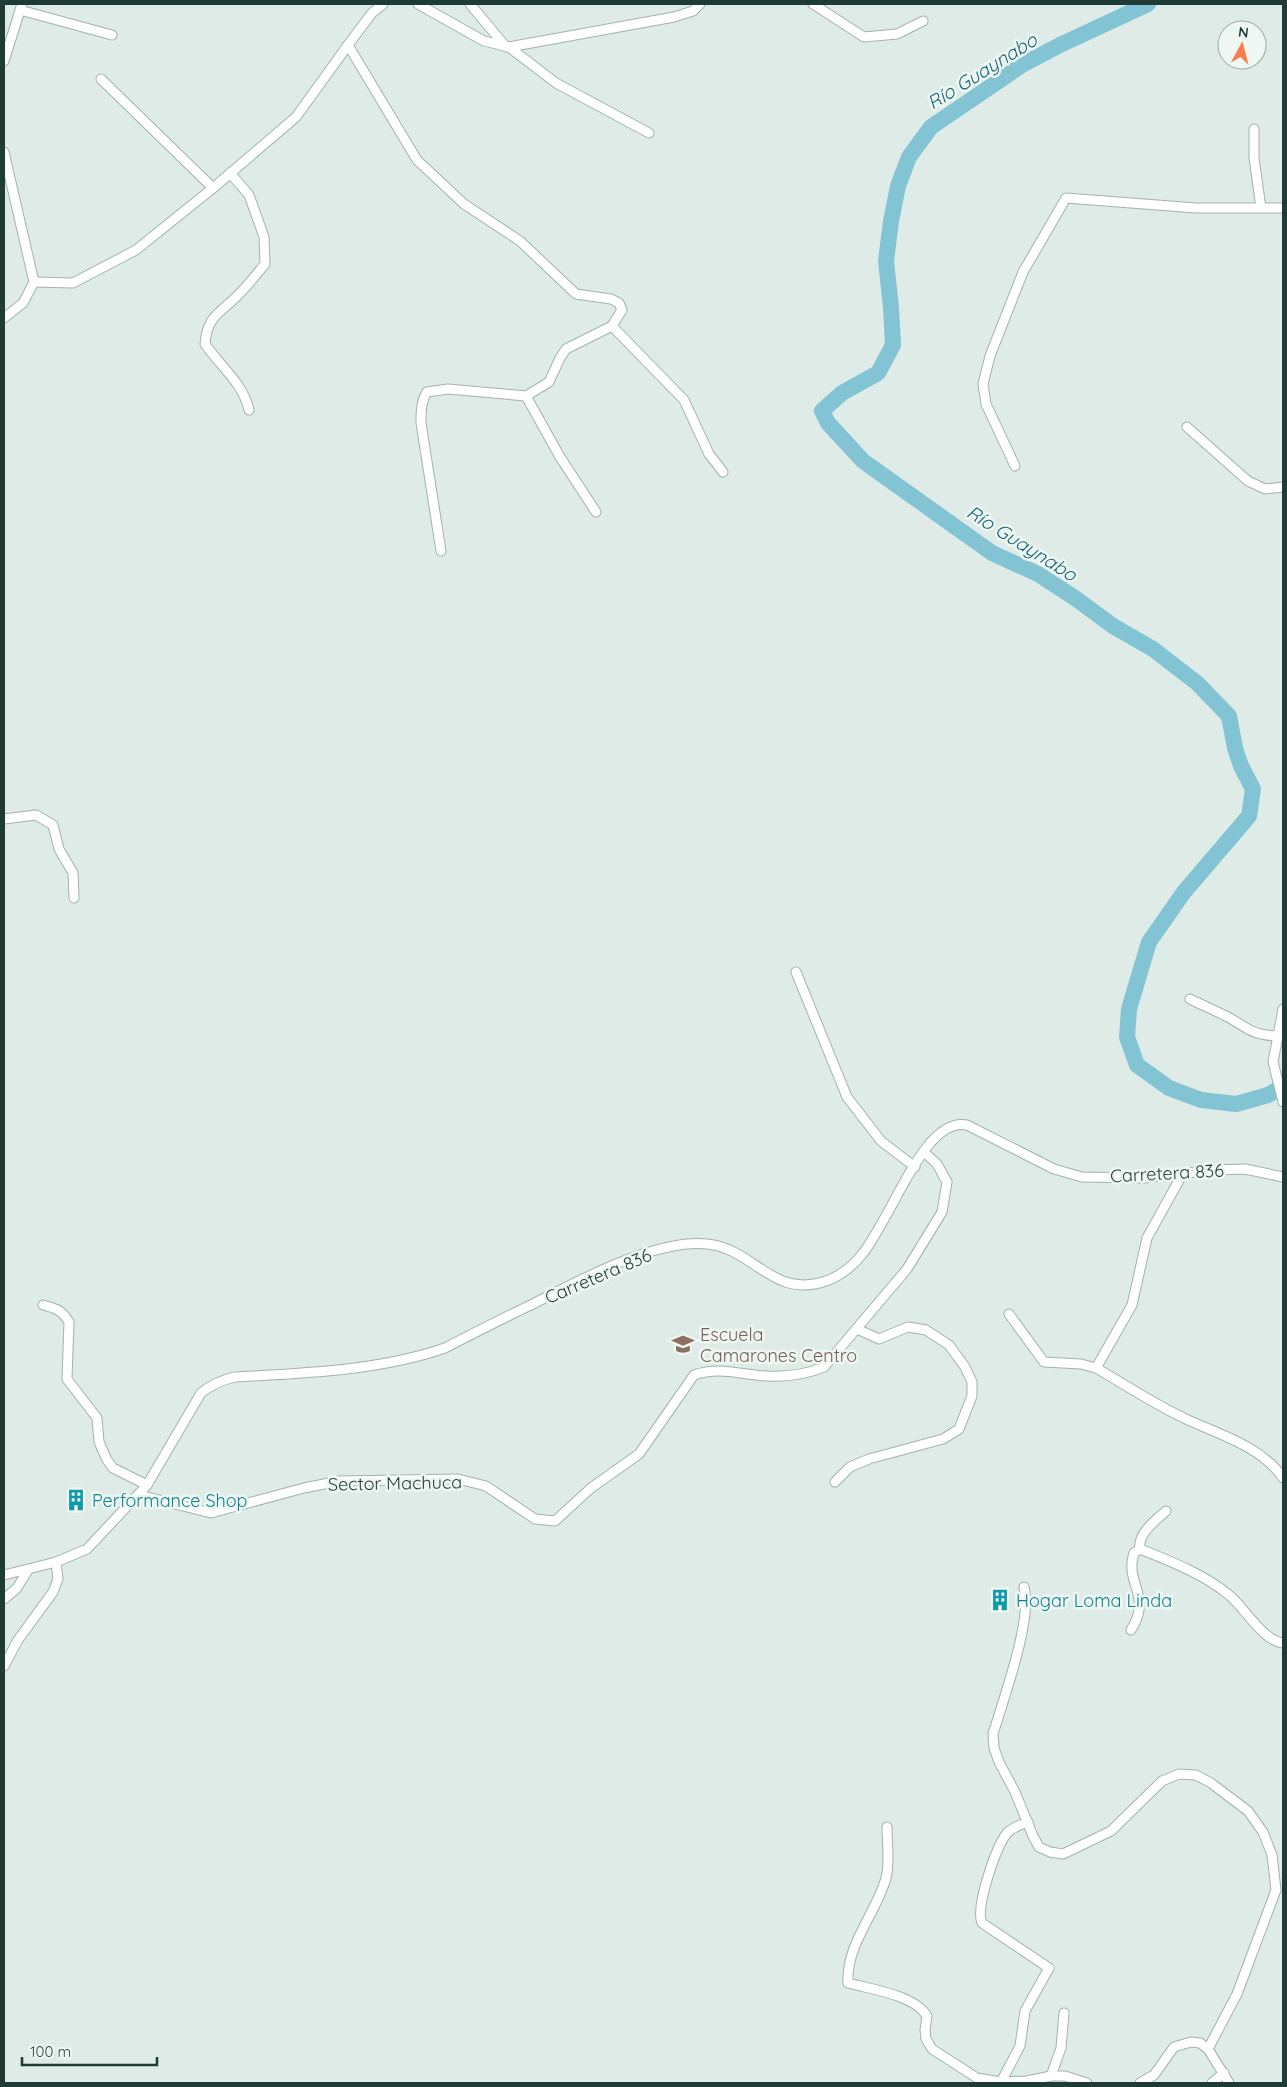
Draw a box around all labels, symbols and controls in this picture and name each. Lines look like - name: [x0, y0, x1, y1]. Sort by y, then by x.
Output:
- north arrow: [1217, 20, 1267, 70]
- text: N: [1237, 23, 1250, 42]
- water label: Río Guaynabo: [923, 27, 1043, 114]
- water label: Río Guaynabo: [963, 500, 1083, 587]
- street label: Carretera 836: [1110, 1159, 1225, 1187]
- street label: Carretera 836: [541, 1243, 655, 1309]
- place label: Escuela Camarones Centro: [700, 1323, 857, 1367]
- school or university icon: Escuela Camarones Centro: [670, 1331, 696, 1357]
- street label: Sector Machuca: [328, 1470, 462, 1496]
- building icon: Performance Shop: [63, 1487, 89, 1513]
- place label: Performance Shop: [92, 1489, 248, 1512]
- building icon: Hogar Loma Linda: [987, 1587, 1013, 1613]
- place label: Hogar Loma Linda: [1016, 1589, 1172, 1612]
- scale bar: [22, 2034, 158, 2066]
- text: 100 m: [30, 2042, 71, 2061]

